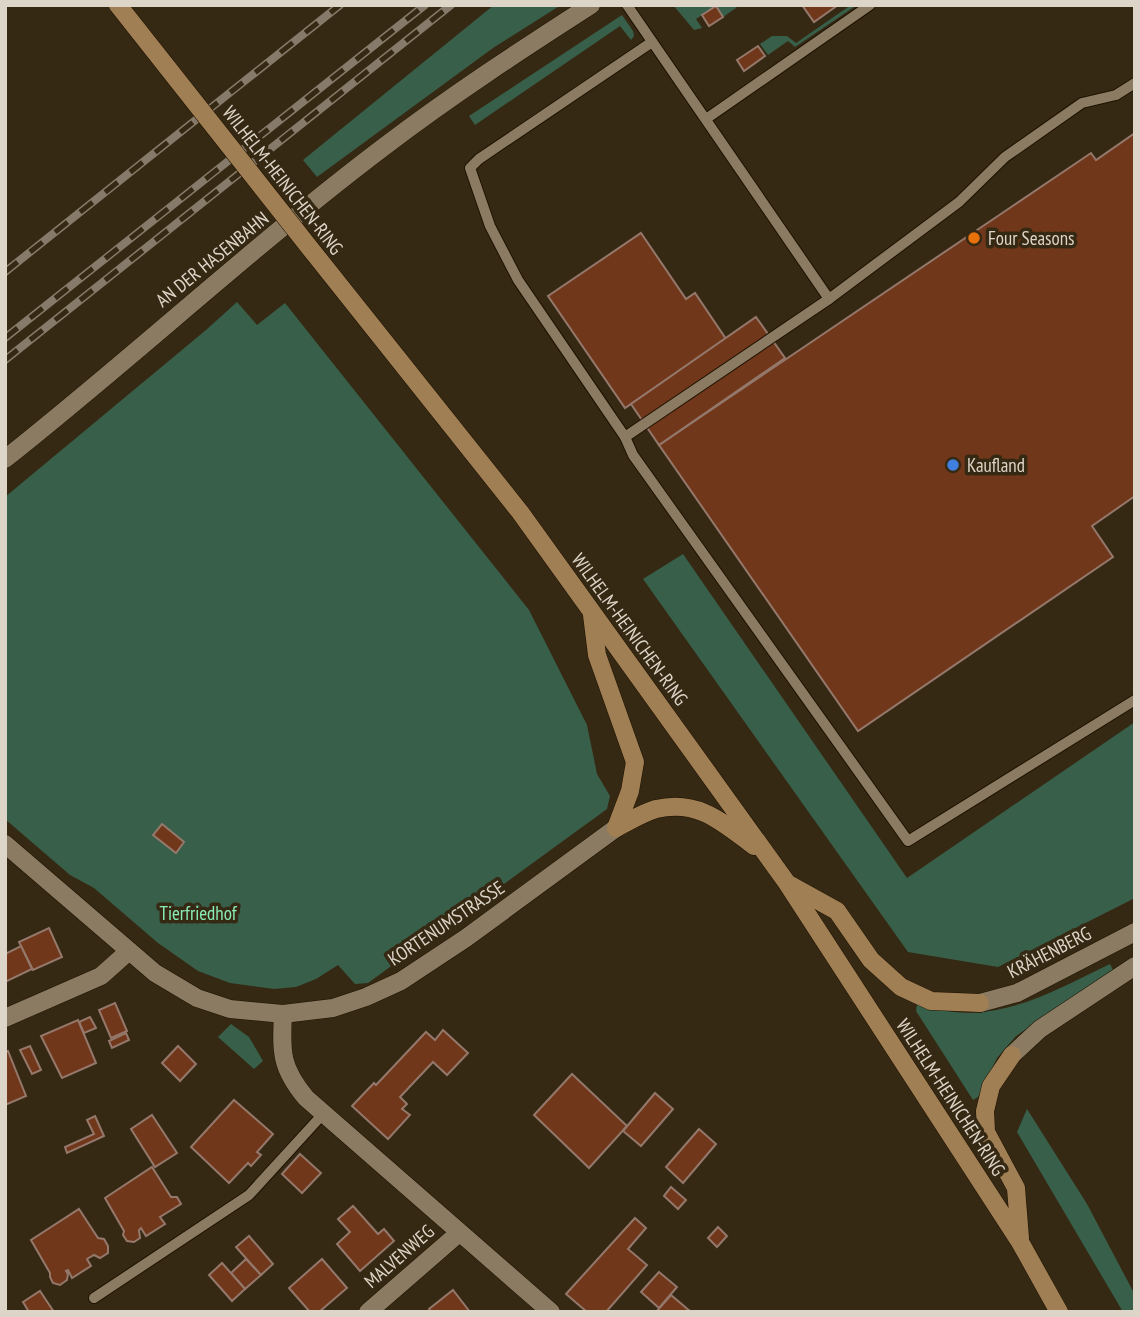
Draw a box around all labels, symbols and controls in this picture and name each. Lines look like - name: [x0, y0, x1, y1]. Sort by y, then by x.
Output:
- street label: WILHELM-HEINICHEN-RING: [217, 101, 349, 259]
- street label: AN DER HASENBAHN: [151, 206, 273, 312]
- place label: Four Seasons: [988, 226, 1075, 250]
- marker: Four Seasons: [966, 230, 982, 246]
- place label: Kaufland: [967, 453, 1025, 477]
- marker: Kaufland: [945, 457, 961, 473]
- street label: WILHELM-HEINICHEN-RING: [567, 548, 693, 710]
- street label: KORTENUMSTRASSE: [383, 875, 509, 971]
- park label: Tierfriedhof: [159, 901, 238, 925]
- street label: KRÄHENBERG: [1003, 921, 1095, 983]
- street label: WILHELM-HEINICHEN-RING: [891, 1014, 1011, 1180]
- street label: MALVENWEG: [359, 1219, 439, 1293]

